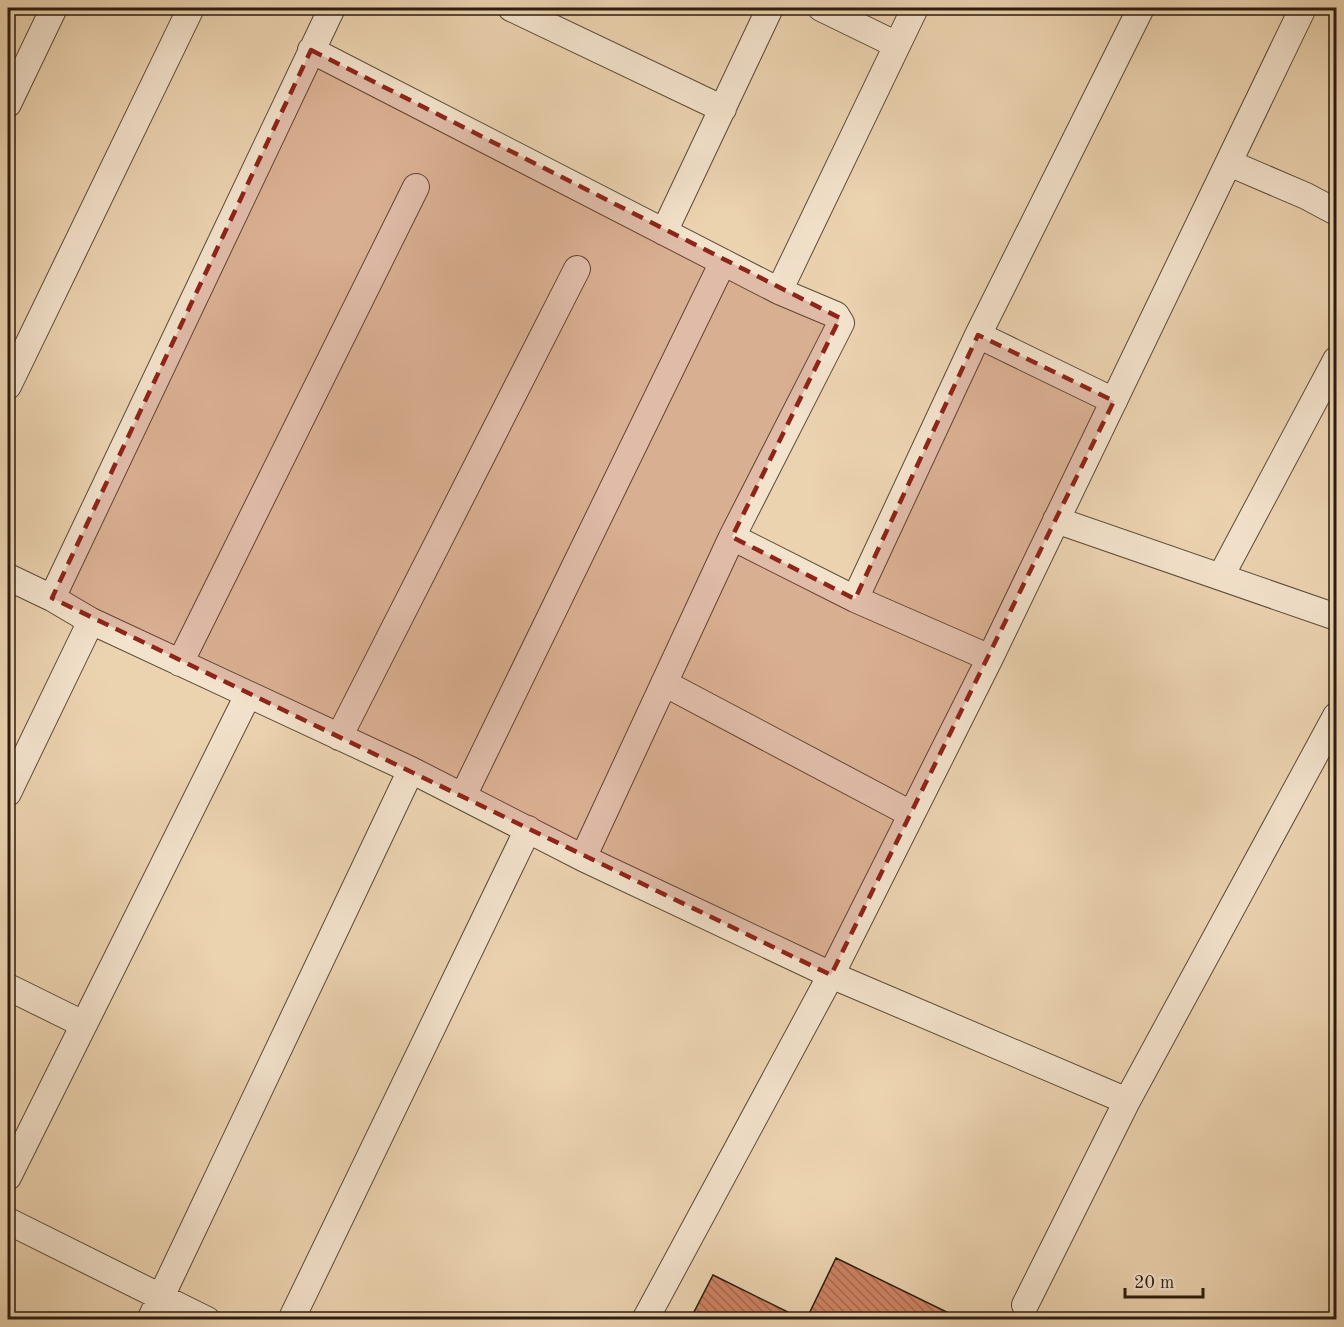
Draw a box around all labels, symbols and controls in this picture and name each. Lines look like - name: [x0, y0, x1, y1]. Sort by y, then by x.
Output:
- scale bar: [1125, 1261, 1203, 1299]
- text: 20 m: [1134, 1274, 1174, 1292]

